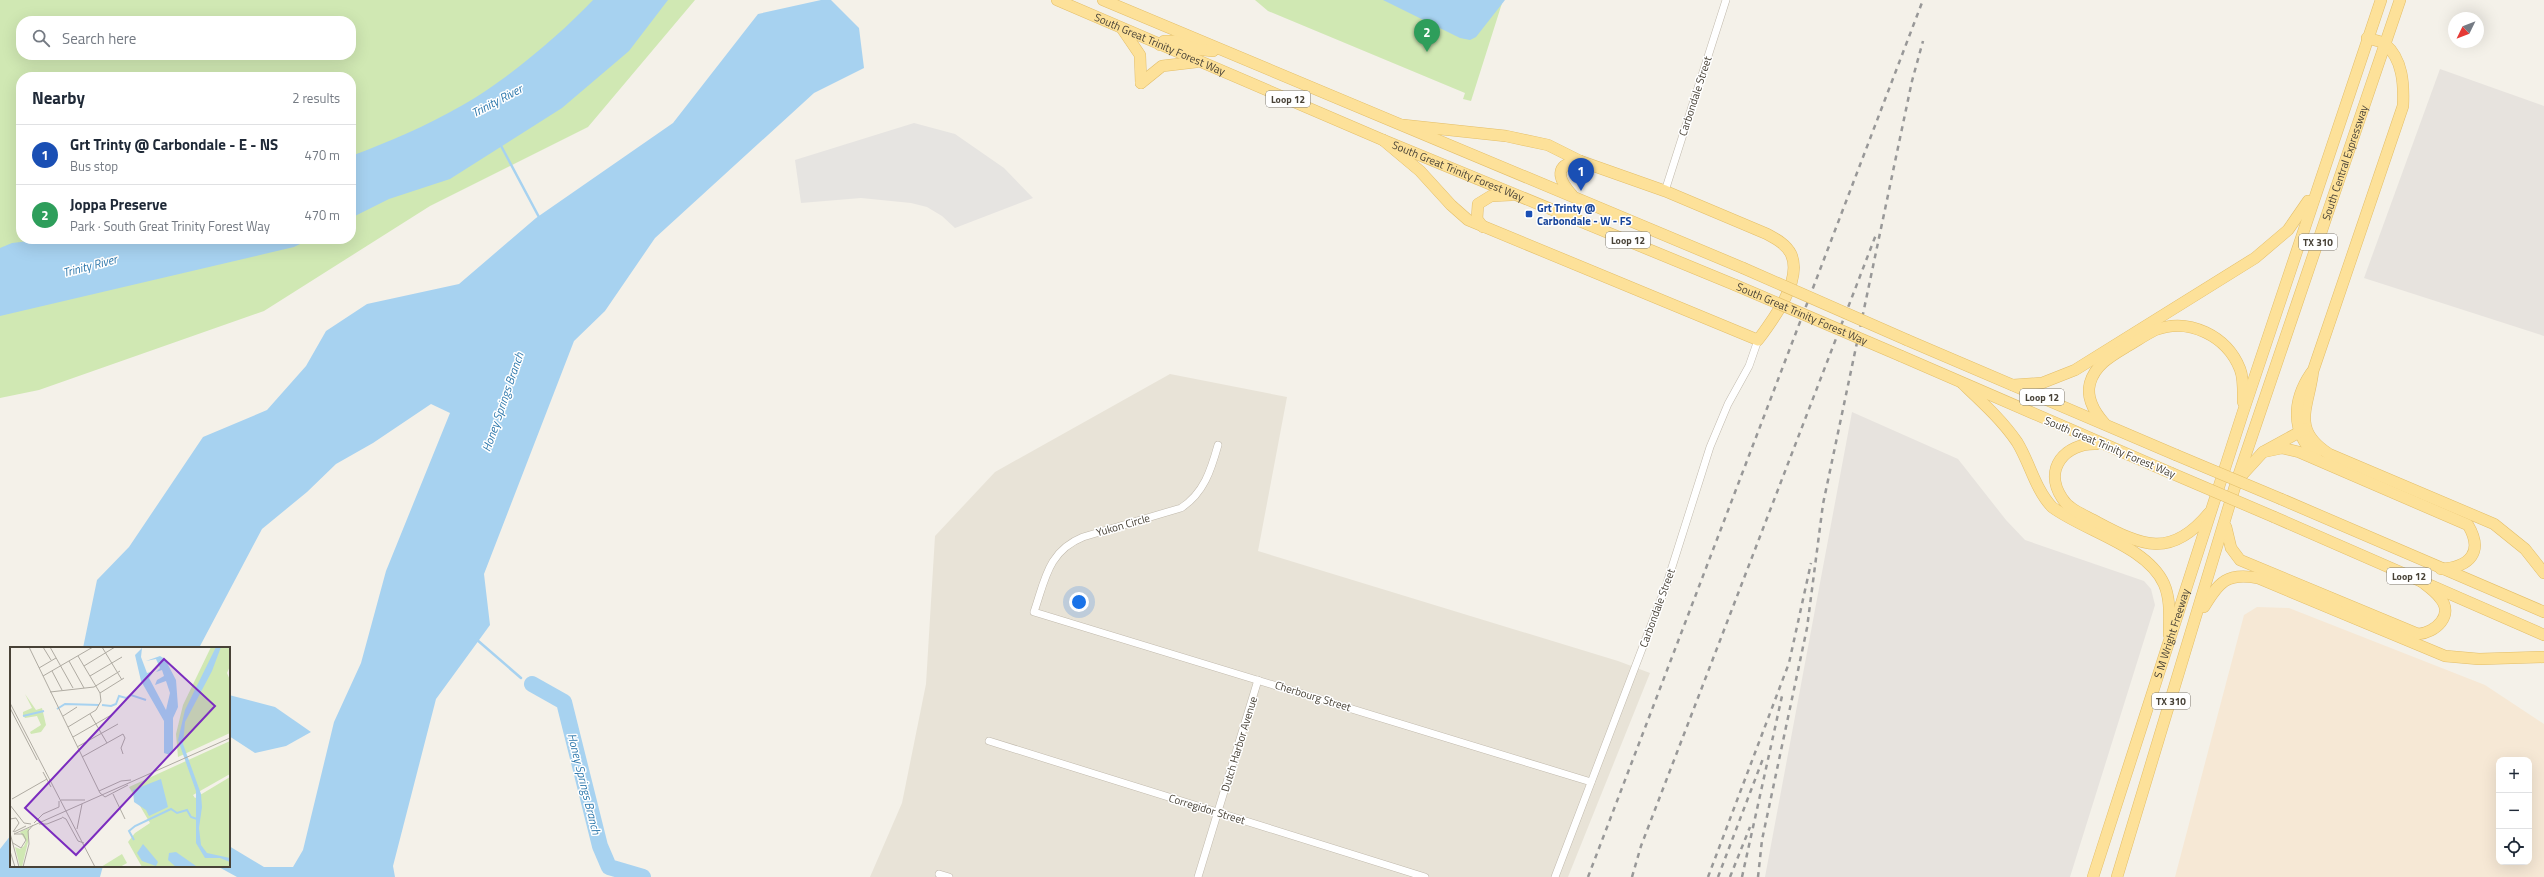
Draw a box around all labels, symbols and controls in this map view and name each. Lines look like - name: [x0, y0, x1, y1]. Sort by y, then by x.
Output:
- street label: South Great Trinity Forest Way: [1092, 9, 1229, 80]
- north arrow: [2448, 12, 2484, 48]
- search box: [16, 16, 356, 60]
- pin: 2: [1414, 19, 1440, 52]
- icon: search: [30, 27, 52, 49]
- text: Search here: [62, 27, 136, 50]
- street label: Carbondale Street: [1675, 54, 1715, 138]
- water label: Trinity River: [468, 78, 528, 122]
- text: Nearby: [32, 85, 85, 111]
- text: 2 results: [292, 88, 340, 108]
- road number: Loop 12: [1266, 91, 1310, 107]
- street label: South Central Expressway: [2318, 102, 2372, 222]
- text: Grt Trinty @ Carbondale - E - NS: [70, 133, 278, 156]
- street label: South Great Trinity Forest Way: [1390, 137, 1527, 205]
- text: 1: [41, 145, 49, 165]
- text: 470 m: [304, 145, 340, 165]
- text: Bus stop: [70, 156, 118, 176]
- pin: 1: [1568, 158, 1594, 191]
- text: Joppa Preserve: [70, 193, 167, 216]
- place label: Grt Trinty @ Carbondale - W - FS: [1537, 200, 1632, 229]
- text: 2: [41, 205, 49, 225]
- text: 470 m: [304, 205, 340, 225]
- marker: Grt Trinty @ Carbondale - W - FS: [1524, 209, 1534, 219]
- text: Park · South Great Trinity Forest Way: [70, 216, 270, 236]
- road number: Loop 12: [1606, 232, 1650, 248]
- road number: TX 310: [2299, 234, 2337, 250]
- water label: Trinity River: [61, 249, 121, 282]
- street label: South Great Trinity Forest Way: [1734, 279, 1871, 349]
- water label: Honey Springs Branch: [477, 349, 529, 454]
- road number: Loop 12: [2020, 389, 2064, 405]
- street label: South Great Trinity Forest Way: [2042, 412, 2179, 482]
- street label: Yukon Circle: [1094, 510, 1152, 540]
- street label: Carbondale Street: [1635, 566, 1679, 650]
- road number: Loop 12: [2387, 568, 2431, 584]
- street label: S M Wright Freeway: [2150, 586, 2194, 680]
- your location: [1069, 592, 1089, 612]
- inset map: [10, 647, 230, 867]
- street label: Cherbourg Street: [1273, 677, 1353, 715]
- road number: TX 310: [2152, 693, 2190, 709]
- street label: Dutch Harbor Avenue: [1217, 694, 1261, 794]
- water label: Honey Springs Branch: [563, 731, 607, 838]
- map controls: [2496, 757, 2532, 865]
- button: +: [2496, 757, 2532, 793]
- street label: Corregidor Street: [1167, 790, 1247, 828]
- button: −: [2496, 793, 2532, 829]
- button: locate: [2496, 829, 2532, 865]

